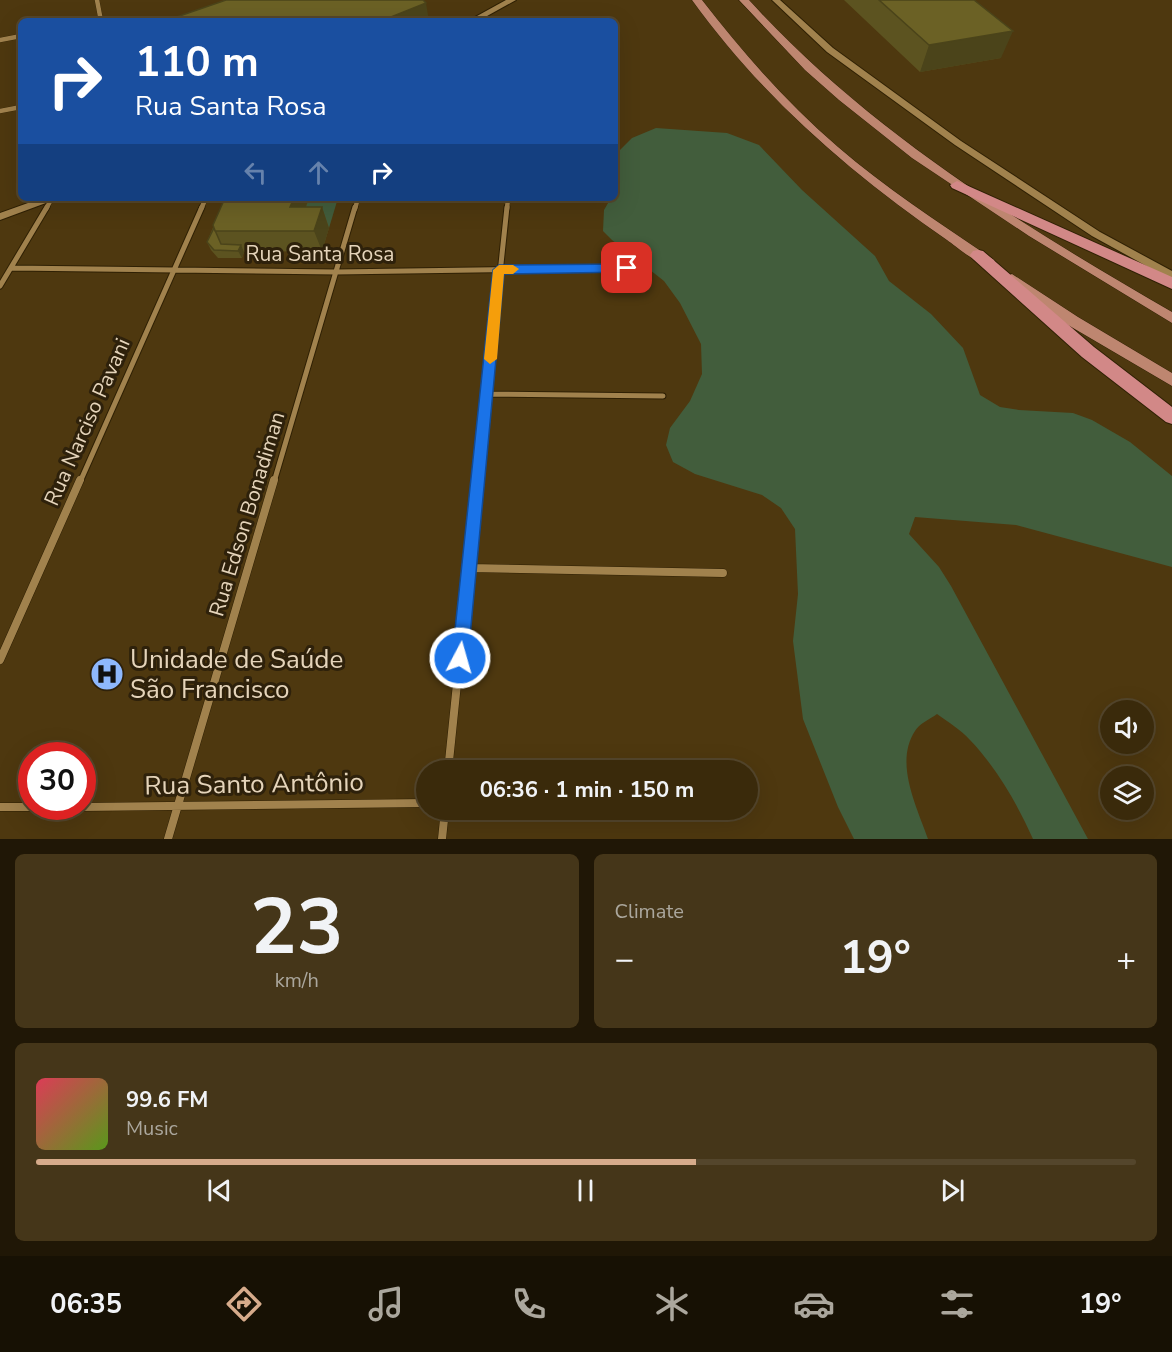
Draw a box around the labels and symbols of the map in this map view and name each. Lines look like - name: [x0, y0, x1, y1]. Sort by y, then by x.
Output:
- street label: Rua Santa Rosa: [246, 240, 394, 268]
- pin: [601, 242, 652, 293]
- street label: Rua Narciso Pavani: [37, 334, 137, 510]
- street label: Rua Edson Bonadiman: [202, 408, 292, 620]
- position arrow: [428, 626, 492, 690]
- place label: Unidade de Saúde São Francisco: [130, 642, 343, 707]
- hospital icon: Unidade de Saúde São Francisco: [89, 656, 125, 692]
- speed limit sign: 30: [18, 742, 96, 820]
- street label: Rua Santo Antônio: [144, 765, 364, 803]

